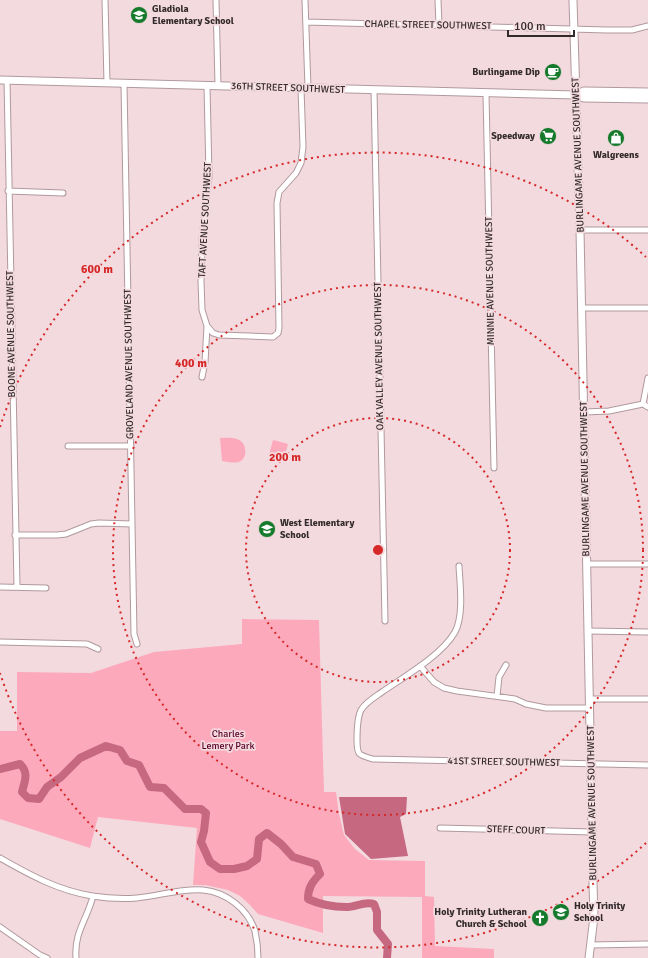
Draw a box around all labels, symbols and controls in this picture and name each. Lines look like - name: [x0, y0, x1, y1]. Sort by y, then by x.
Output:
- place label: Gladiola Elementary School: [152, 3, 234, 27]
- school or university icon: Gladiola Elementary School: [129, 5, 149, 25]
- scale bar: [508, 12, 574, 38]
- street label: CHAPEL STREET SOUTHWEST: [364, 18, 492, 32]
- text: 100 m: [514, 19, 546, 34]
- cafe icon: Burlingame Dip: [543, 62, 563, 82]
- place label: Burlingame Dip: [472, 66, 541, 78]
- street label: BURLINGAME AVENUE SOUTHWEST: [569, 77, 587, 233]
- street label: 36TH STREET SOUTHWEST: [231, 80, 345, 96]
- supermarket icon: Speedway: [538, 126, 558, 146]
- shop icon: Walgreens: [606, 128, 626, 148]
- place label: Speedway: [491, 130, 535, 142]
- place label: Walgreens: [593, 149, 640, 161]
- street label: TAFT AVENUE SOUTHWEST: [196, 162, 214, 278]
- street label: MINNIE AVENUE SOUTHWEST: [483, 217, 497, 345]
- text: 600 m: [81, 262, 113, 277]
- street label: BOONE AVENUE SOUTHWEST: [4, 270, 18, 398]
- street label: OAK VALLEY AVENUE SOUTHWEST: [372, 282, 386, 430]
- street label: GROVELAND AVENUE SOUTHWEST: [122, 289, 136, 439]
- text: 400 m: [175, 356, 207, 371]
- street label: BURLINGAME AVENUE SOUTHWEST: [578, 401, 592, 557]
- text: 200 m: [269, 450, 301, 465]
- place label: West Elementary School: [280, 517, 354, 541]
- school or university icon: West Elementary School: [257, 519, 277, 539]
- centre of rings: [371, 543, 385, 557]
- street label: BURLINGAME AVENUE SOUTHWEST: [585, 725, 599, 881]
- park label: Charles Lemery Park: [202, 728, 254, 752]
- street label: 41ST STREET SOUTHWEST: [448, 755, 561, 769]
- street label: STEFF COURT: [487, 823, 546, 837]
- place label: Holy Trinity School: [574, 900, 625, 924]
- school or university icon: Holy Trinity School: [551, 902, 571, 922]
- place label: Holy Trinity Lutheran Church & School: [434, 906, 528, 930]
- church icon: Holy Trinity Lutheran Church & School: [530, 908, 550, 928]

